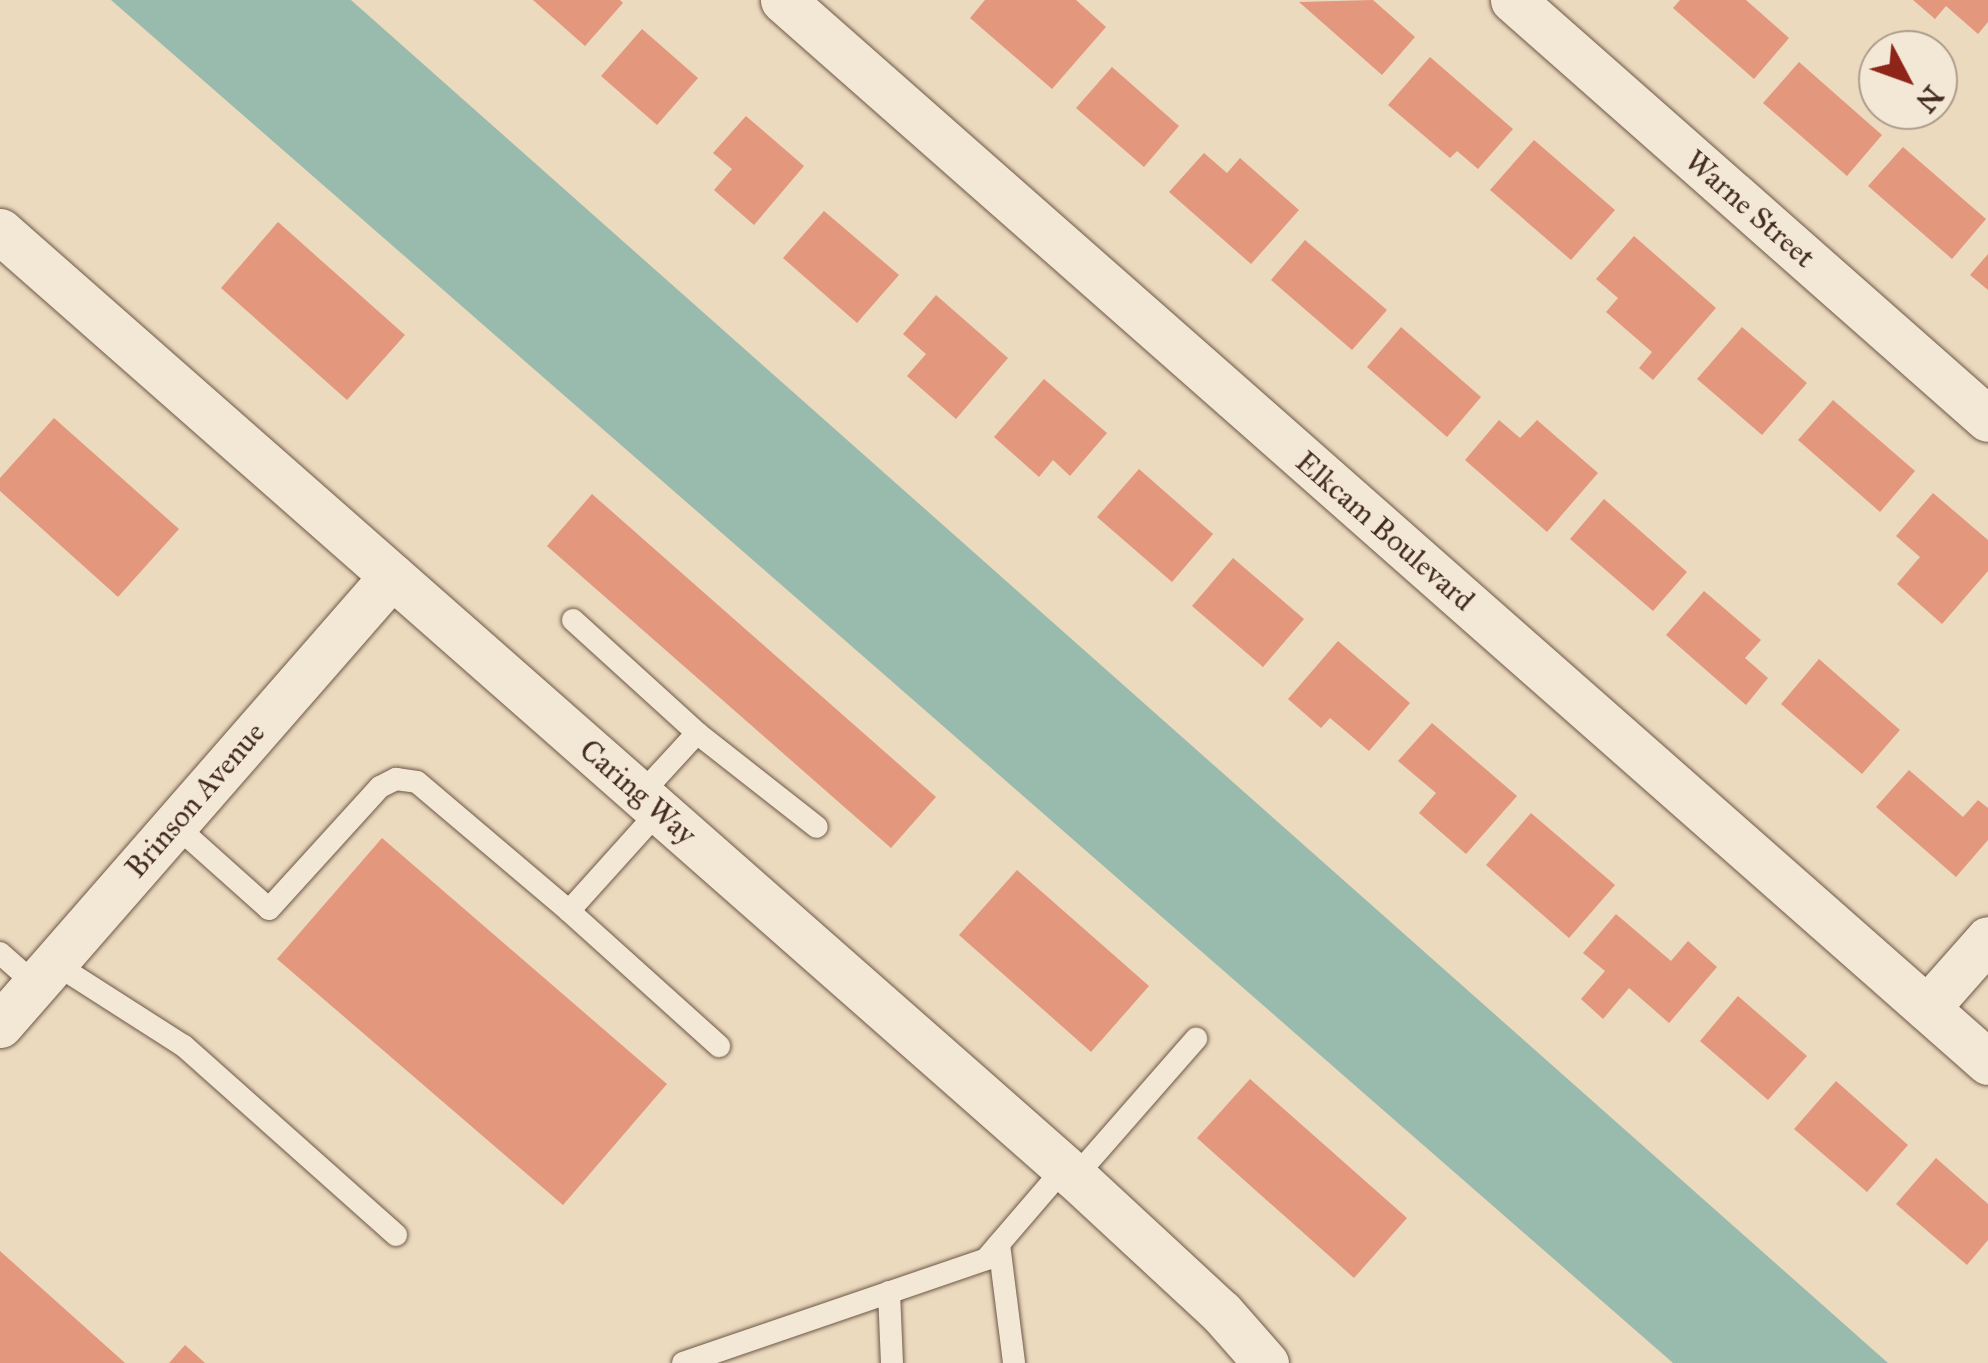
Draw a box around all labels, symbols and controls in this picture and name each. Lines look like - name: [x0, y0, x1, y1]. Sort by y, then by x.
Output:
- north arrow: [1858, 30, 1958, 130]
- text: N: [1909, 78, 1951, 119]
- street label: Warne Street: [1678, 143, 1822, 275]
- street label: Elkcam Boulevard: [1288, 444, 1482, 618]
- street label: Brinson Avenue: [118, 715, 272, 885]
- street label: Caring Way: [572, 732, 704, 852]

